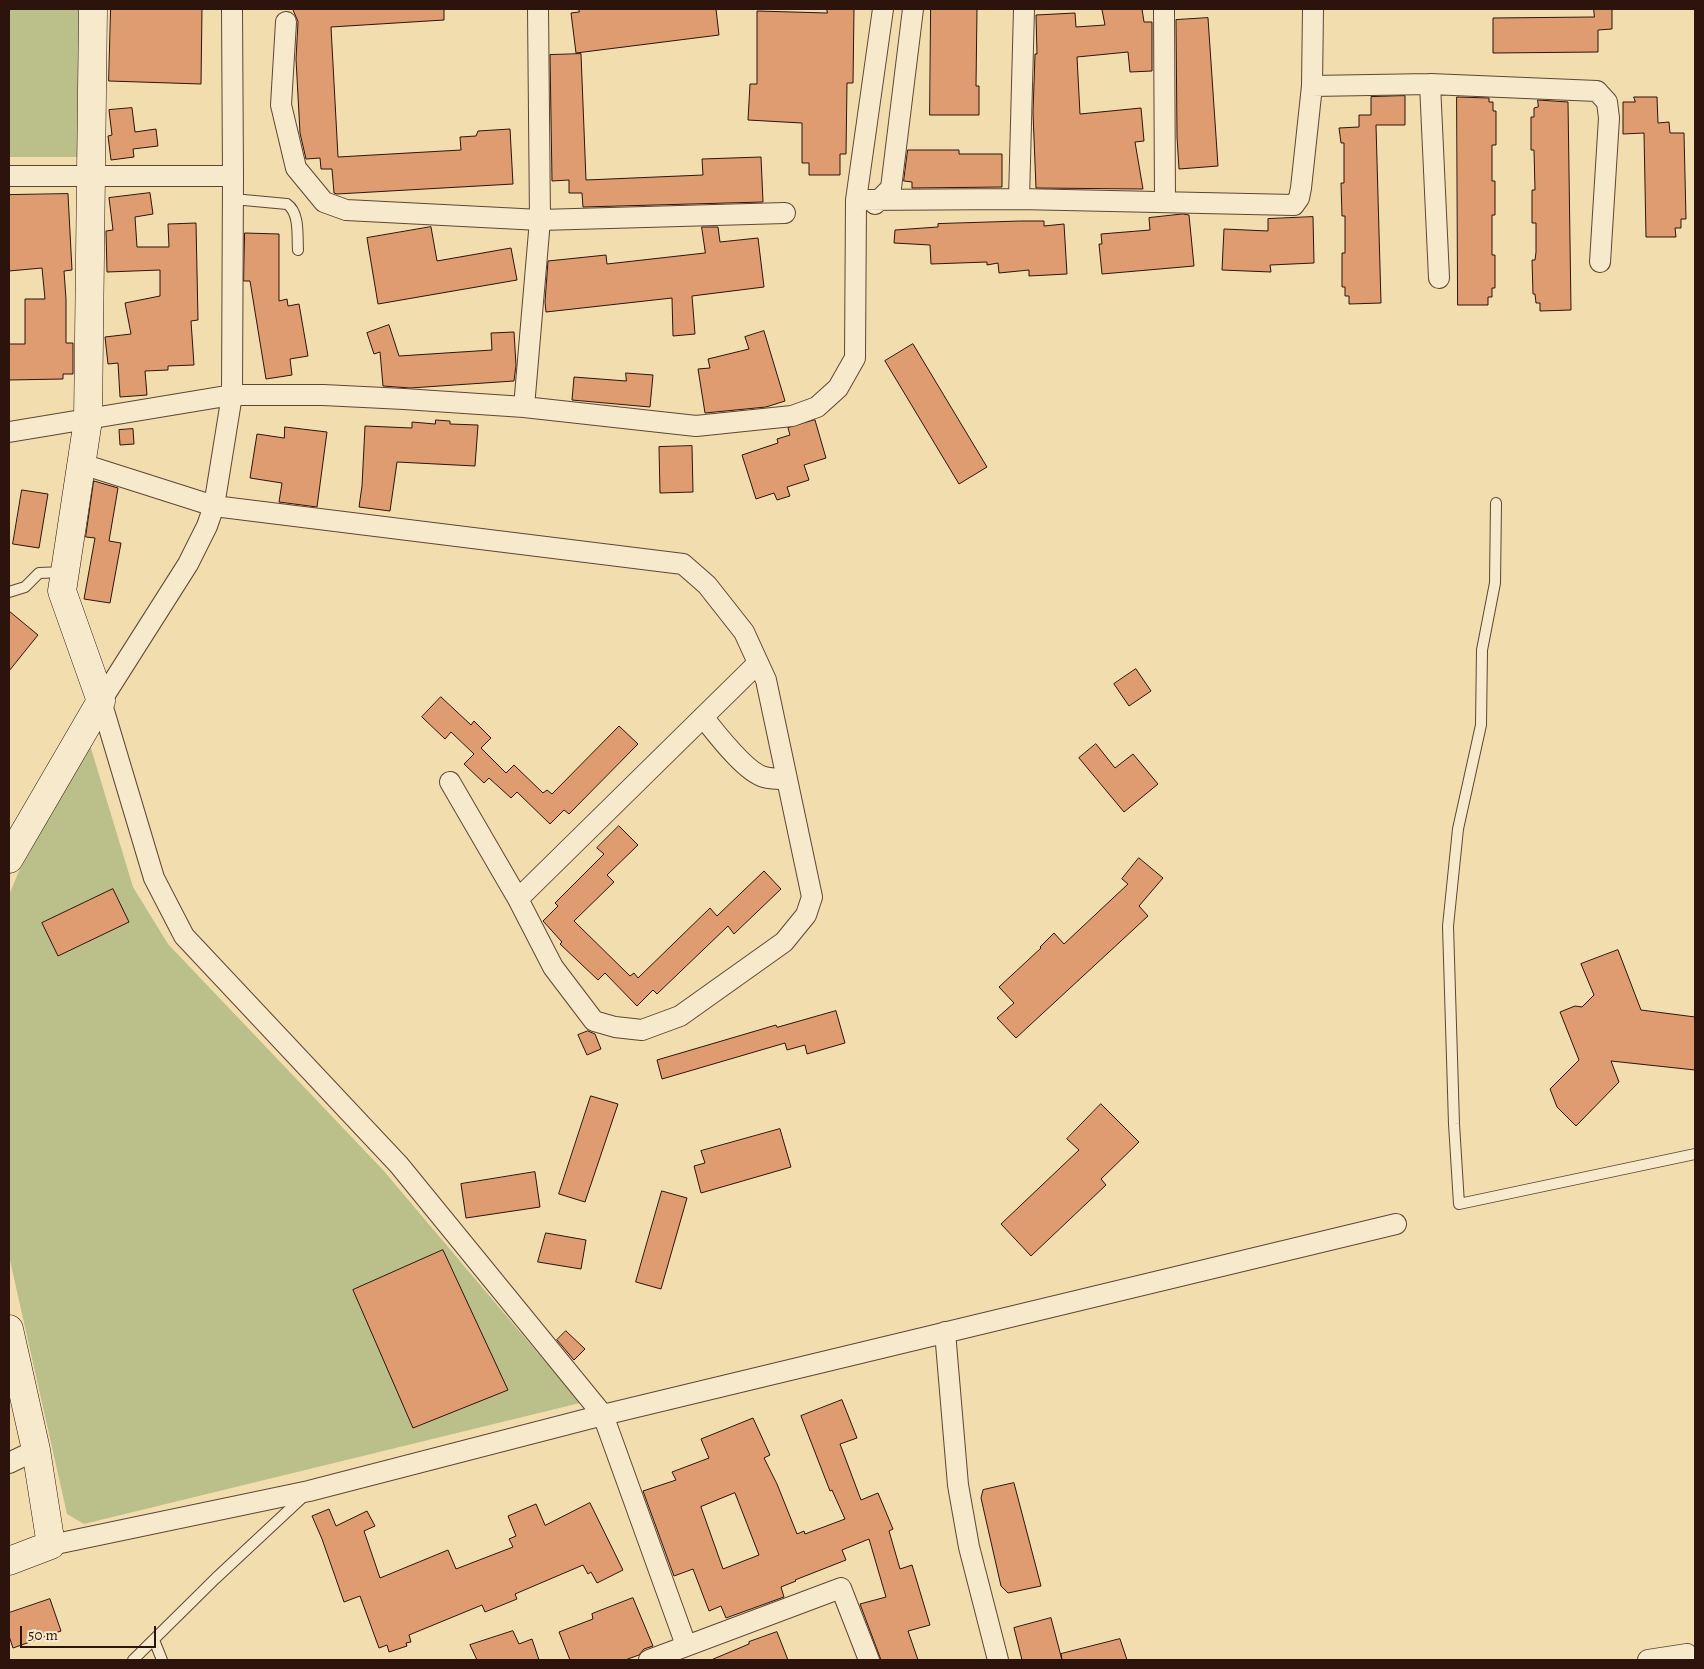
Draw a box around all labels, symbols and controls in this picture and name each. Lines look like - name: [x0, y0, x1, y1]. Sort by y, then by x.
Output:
- scale bar: [22, 1616, 159, 1648]
- text: 50 m: [28, 1625, 58, 1645]

